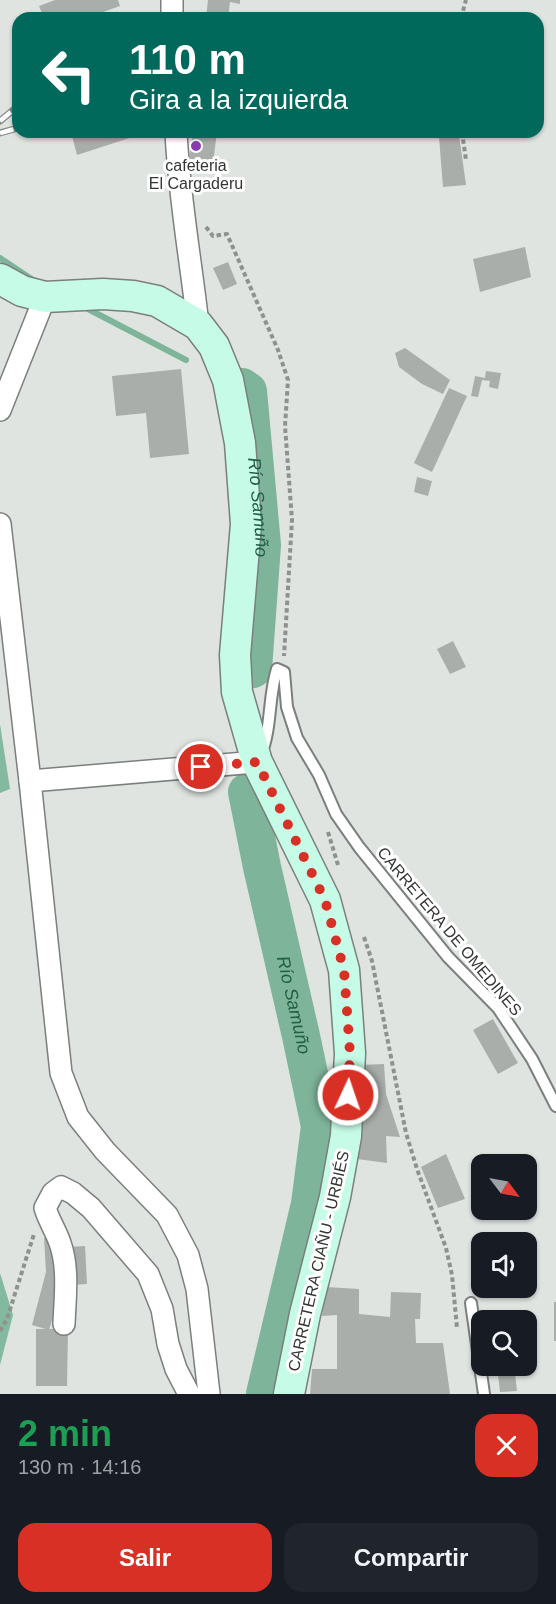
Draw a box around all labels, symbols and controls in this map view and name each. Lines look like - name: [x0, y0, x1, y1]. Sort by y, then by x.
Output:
- icon: left: [30, 36, 108, 114]
- text: 110 m: [129, 36, 246, 83]
- text: Gira a la izquierda: [129, 85, 348, 115]
- marker: cafeteria El Cargaderu: [189, 139, 203, 153]
- place label: cafeteria El Cargaderu: [149, 157, 243, 192]
- water label: Río Samuño: [244, 457, 272, 558]
- pin: [175, 741, 226, 792]
- icon: arrive: [184, 750, 217, 783]
- street label: CARRETERA DE OMEDINES: [374, 844, 525, 1019]
- water label: Río Samuño: [273, 954, 315, 1056]
- position arrow: [316, 1063, 380, 1127]
- street label: CARRETERA CIAÑU - URBIÉS: [283, 1149, 352, 1373]
- north arrow: [471, 1154, 537, 1220]
- map controls: [471, 1154, 537, 1376]
- button: sound: [471, 1232, 537, 1298]
- button: search: [471, 1310, 537, 1376]
- text: 2 min: [18, 1413, 112, 1454]
- button: close: [475, 1414, 538, 1477]
- text: 130 m · 14:16: [18, 1456, 141, 1478]
- button: Salir: [18, 1523, 272, 1592]
- button: Compartir: [284, 1523, 538, 1592]

